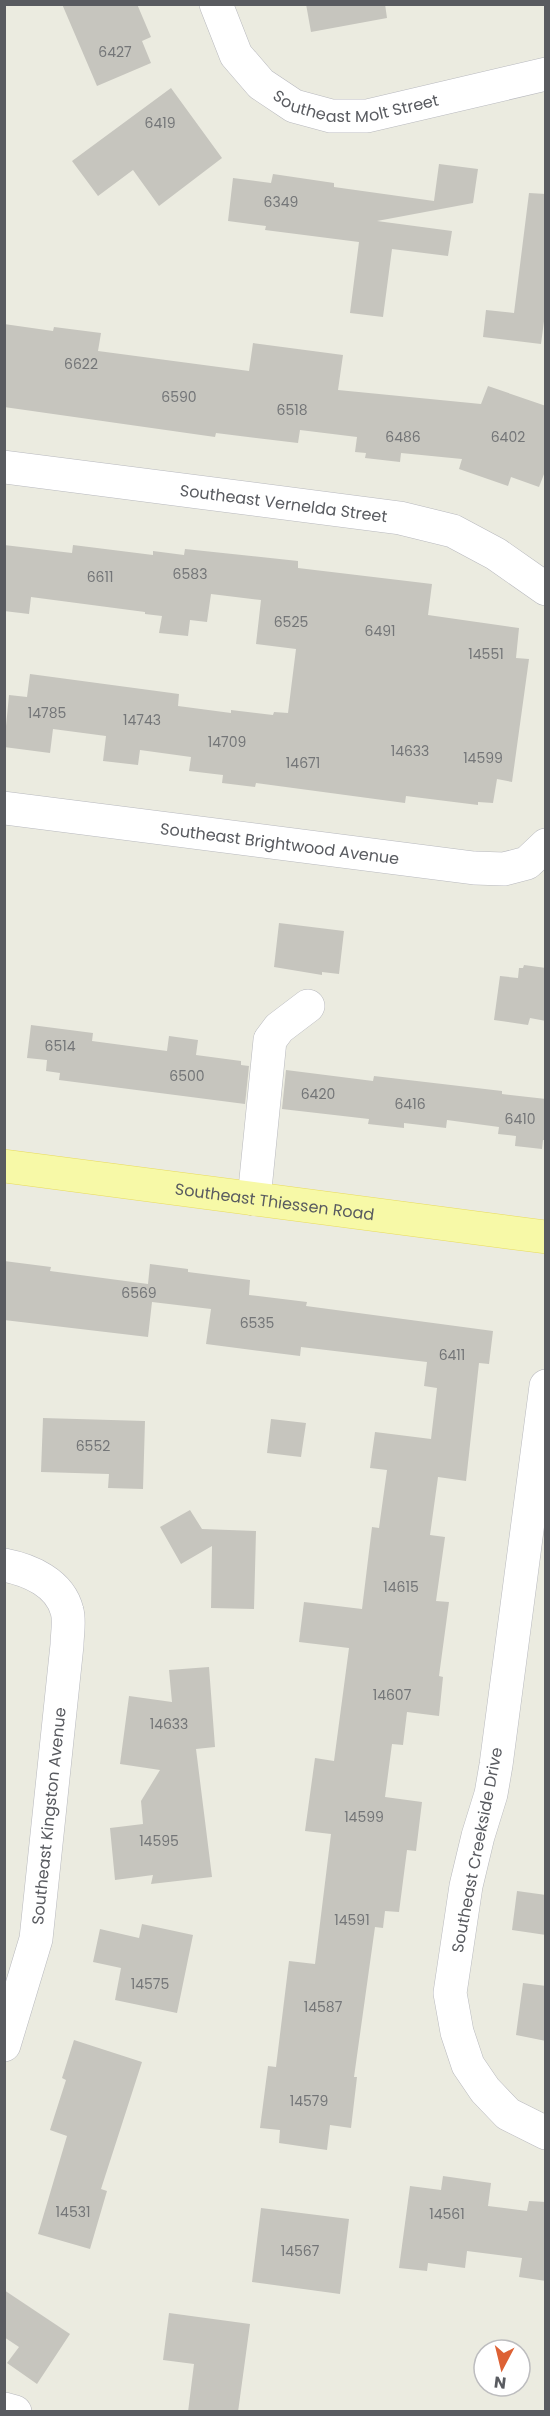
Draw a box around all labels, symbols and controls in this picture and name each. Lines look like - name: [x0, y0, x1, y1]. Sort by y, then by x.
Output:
- house number: 6427: [98, 42, 132, 62]
- street label: Southeast Molt Street: [269, 84, 441, 128]
- house number: 6419: [145, 113, 176, 133]
- house number: 6349: [264, 192, 298, 212]
- house number: 6622: [64, 354, 98, 374]
- house number: 6590: [161, 387, 197, 407]
- house number: 6518: [277, 400, 308, 420]
- house number: 6486: [385, 427, 421, 447]
- house number: 6402: [491, 427, 525, 447]
- street label: Southeast Vernelda Street: [179, 478, 389, 528]
- house number: 6583: [173, 564, 207, 584]
- house number: 6611: [87, 567, 113, 587]
- house number: 6525: [274, 612, 308, 632]
- house number: 6491: [365, 621, 396, 641]
- house number: 14551: [468, 644, 504, 664]
- house number: 14785: [28, 703, 66, 723]
- house number: 14743: [123, 710, 161, 730]
- house number: 14709: [208, 732, 246, 752]
- house number: 14633: [391, 741, 429, 761]
- house number: 14599: [463, 748, 503, 768]
- house number: 14671: [286, 753, 320, 773]
- street label: Southeast Brightwood Avenue: [159, 817, 401, 870]
- house number: 6514: [45, 1036, 76, 1056]
- house number: 6500: [169, 1066, 205, 1086]
- house number: 6420: [301, 1084, 335, 1104]
- house number: 6416: [394, 1094, 426, 1114]
- house number: 6410: [505, 1109, 535, 1129]
- street label: Southeast Thiessen Road: [174, 1177, 376, 1226]
- house number: 6569: [121, 1283, 157, 1303]
- house number: 6535: [240, 1313, 274, 1333]
- house number: 6411: [439, 1345, 465, 1365]
- house number: 6552: [76, 1436, 110, 1456]
- house number: 14615: [383, 1577, 419, 1597]
- house number: 14607: [373, 1685, 412, 1705]
- street label: Southeast Kingston Avenue: [26, 1706, 72, 1926]
- house number: 14633: [150, 1714, 188, 1734]
- street label: Southeast Creekside Drive: [446, 1745, 508, 1955]
- house number: 14599: [344, 1807, 384, 1827]
- house number: 14595: [139, 1831, 179, 1851]
- house number: 14591: [334, 1910, 370, 1930]
- house number: 14575: [131, 1974, 169, 1994]
- house number: 14587: [304, 1997, 343, 2017]
- house number: 14579: [290, 2091, 328, 2111]
- house number: 14531: [56, 2202, 90, 2222]
- house number: 14561: [429, 2204, 465, 2224]
- house number: 14567: [281, 2241, 320, 2261]
- north arrow: [472, 2338, 532, 2398]
- text: N: [493, 2370, 508, 2395]

